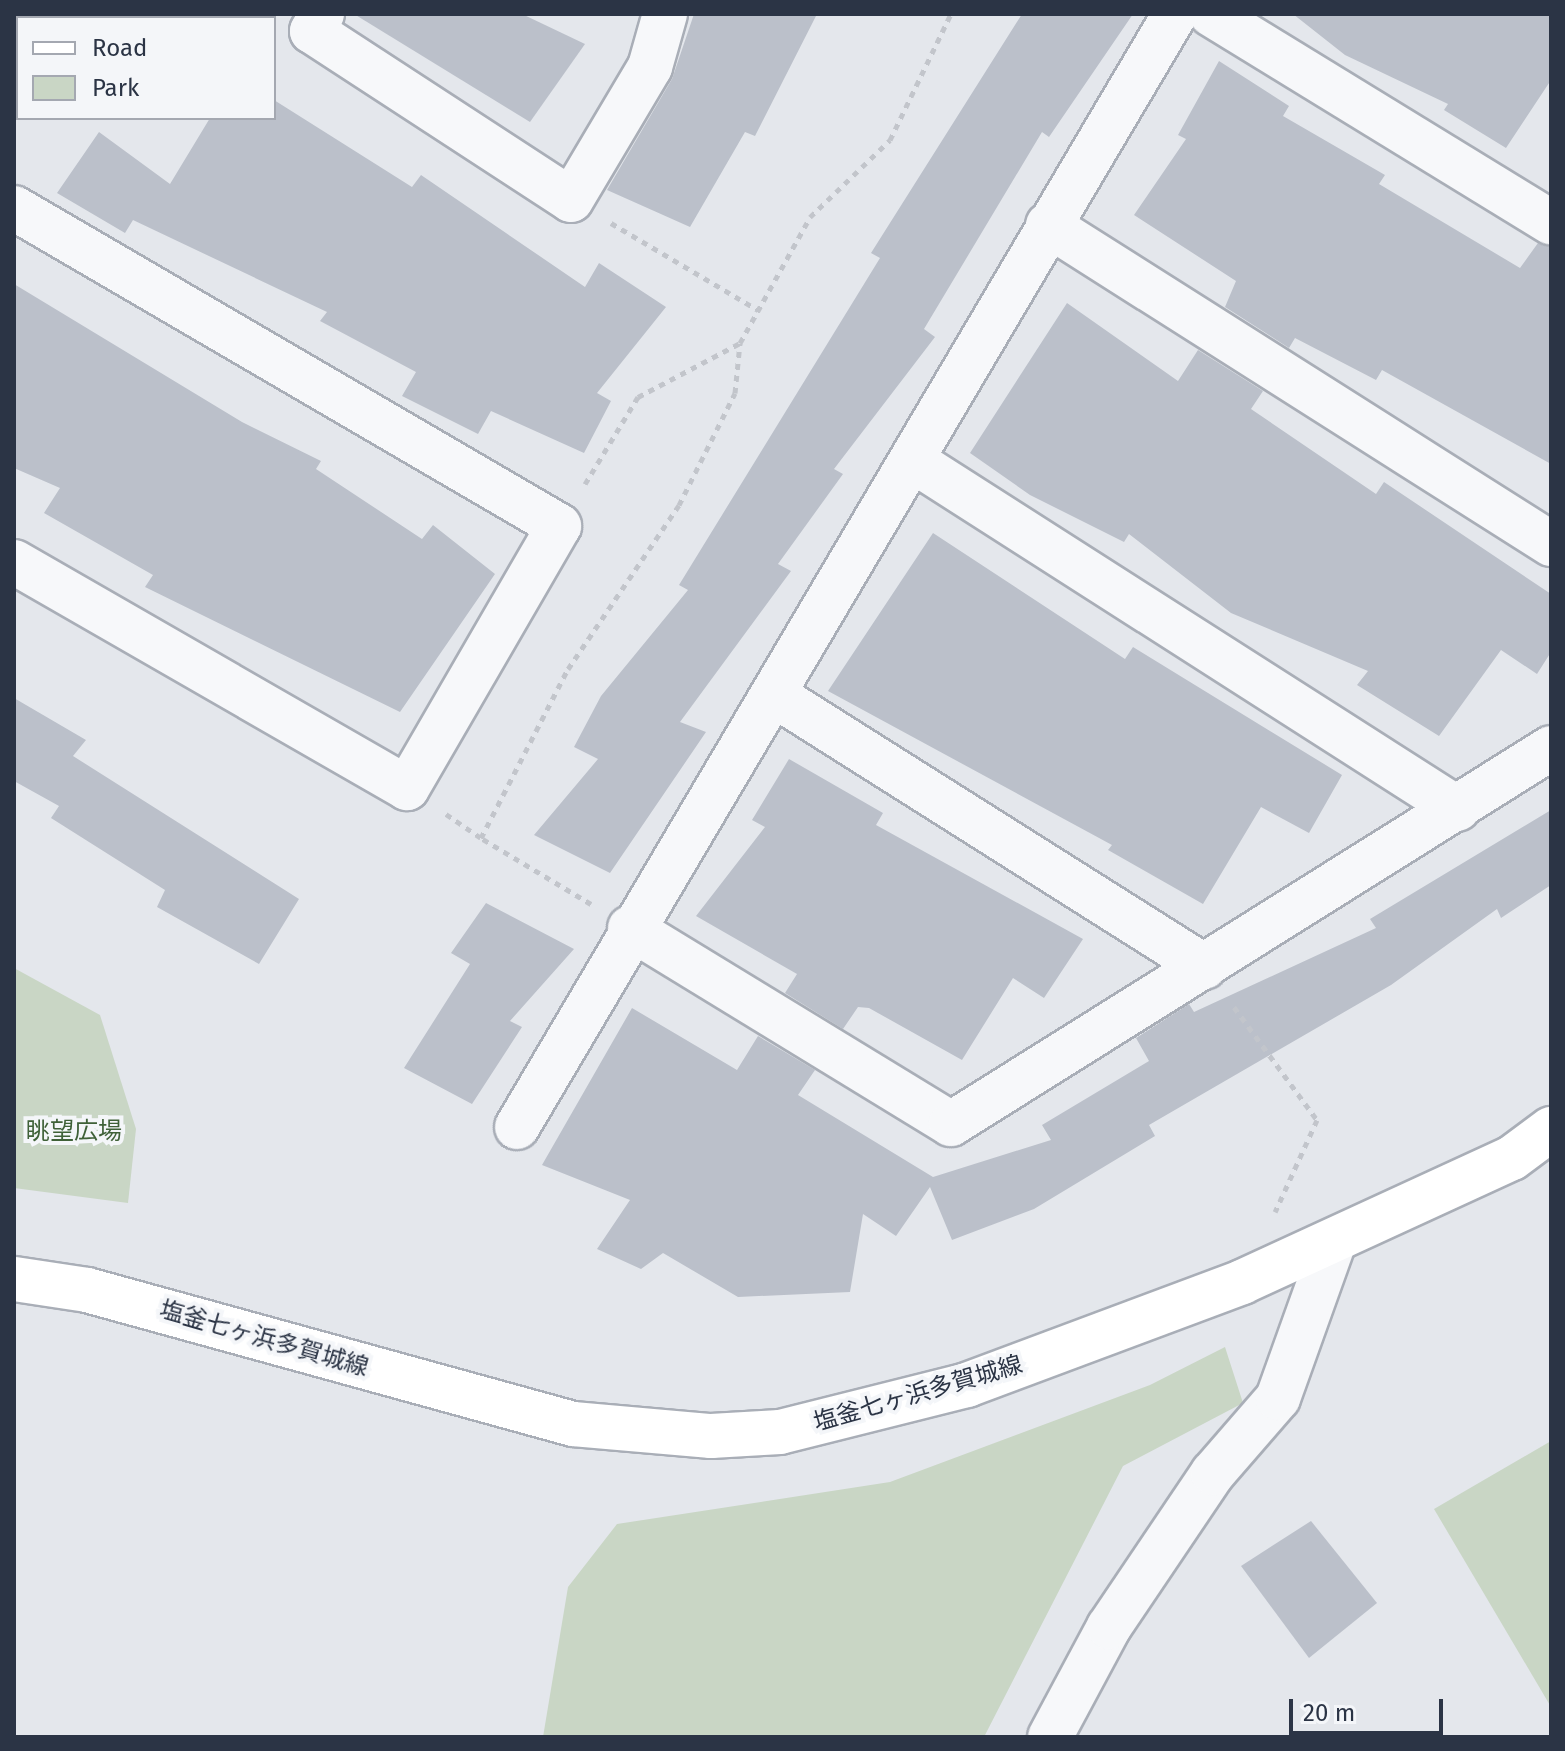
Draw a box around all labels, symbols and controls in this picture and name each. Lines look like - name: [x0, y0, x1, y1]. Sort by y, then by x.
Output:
- legend: [16, 16, 276, 120]
- text: Road: [92, 34, 147, 62]
- text: Park: [92, 74, 139, 102]
- park label: 眺望広場: [26, 1118, 122, 1146]
- street label: 塩釜七ヶ浜多賀城線: [156, 1295, 372, 1383]
- street label: 塩釜七ヶ浜多賀城線: [810, 1350, 1026, 1438]
- scale bar: [1293, 1683, 1447, 1733]
- text: 20 m: [1303, 1699, 1355, 1727]

